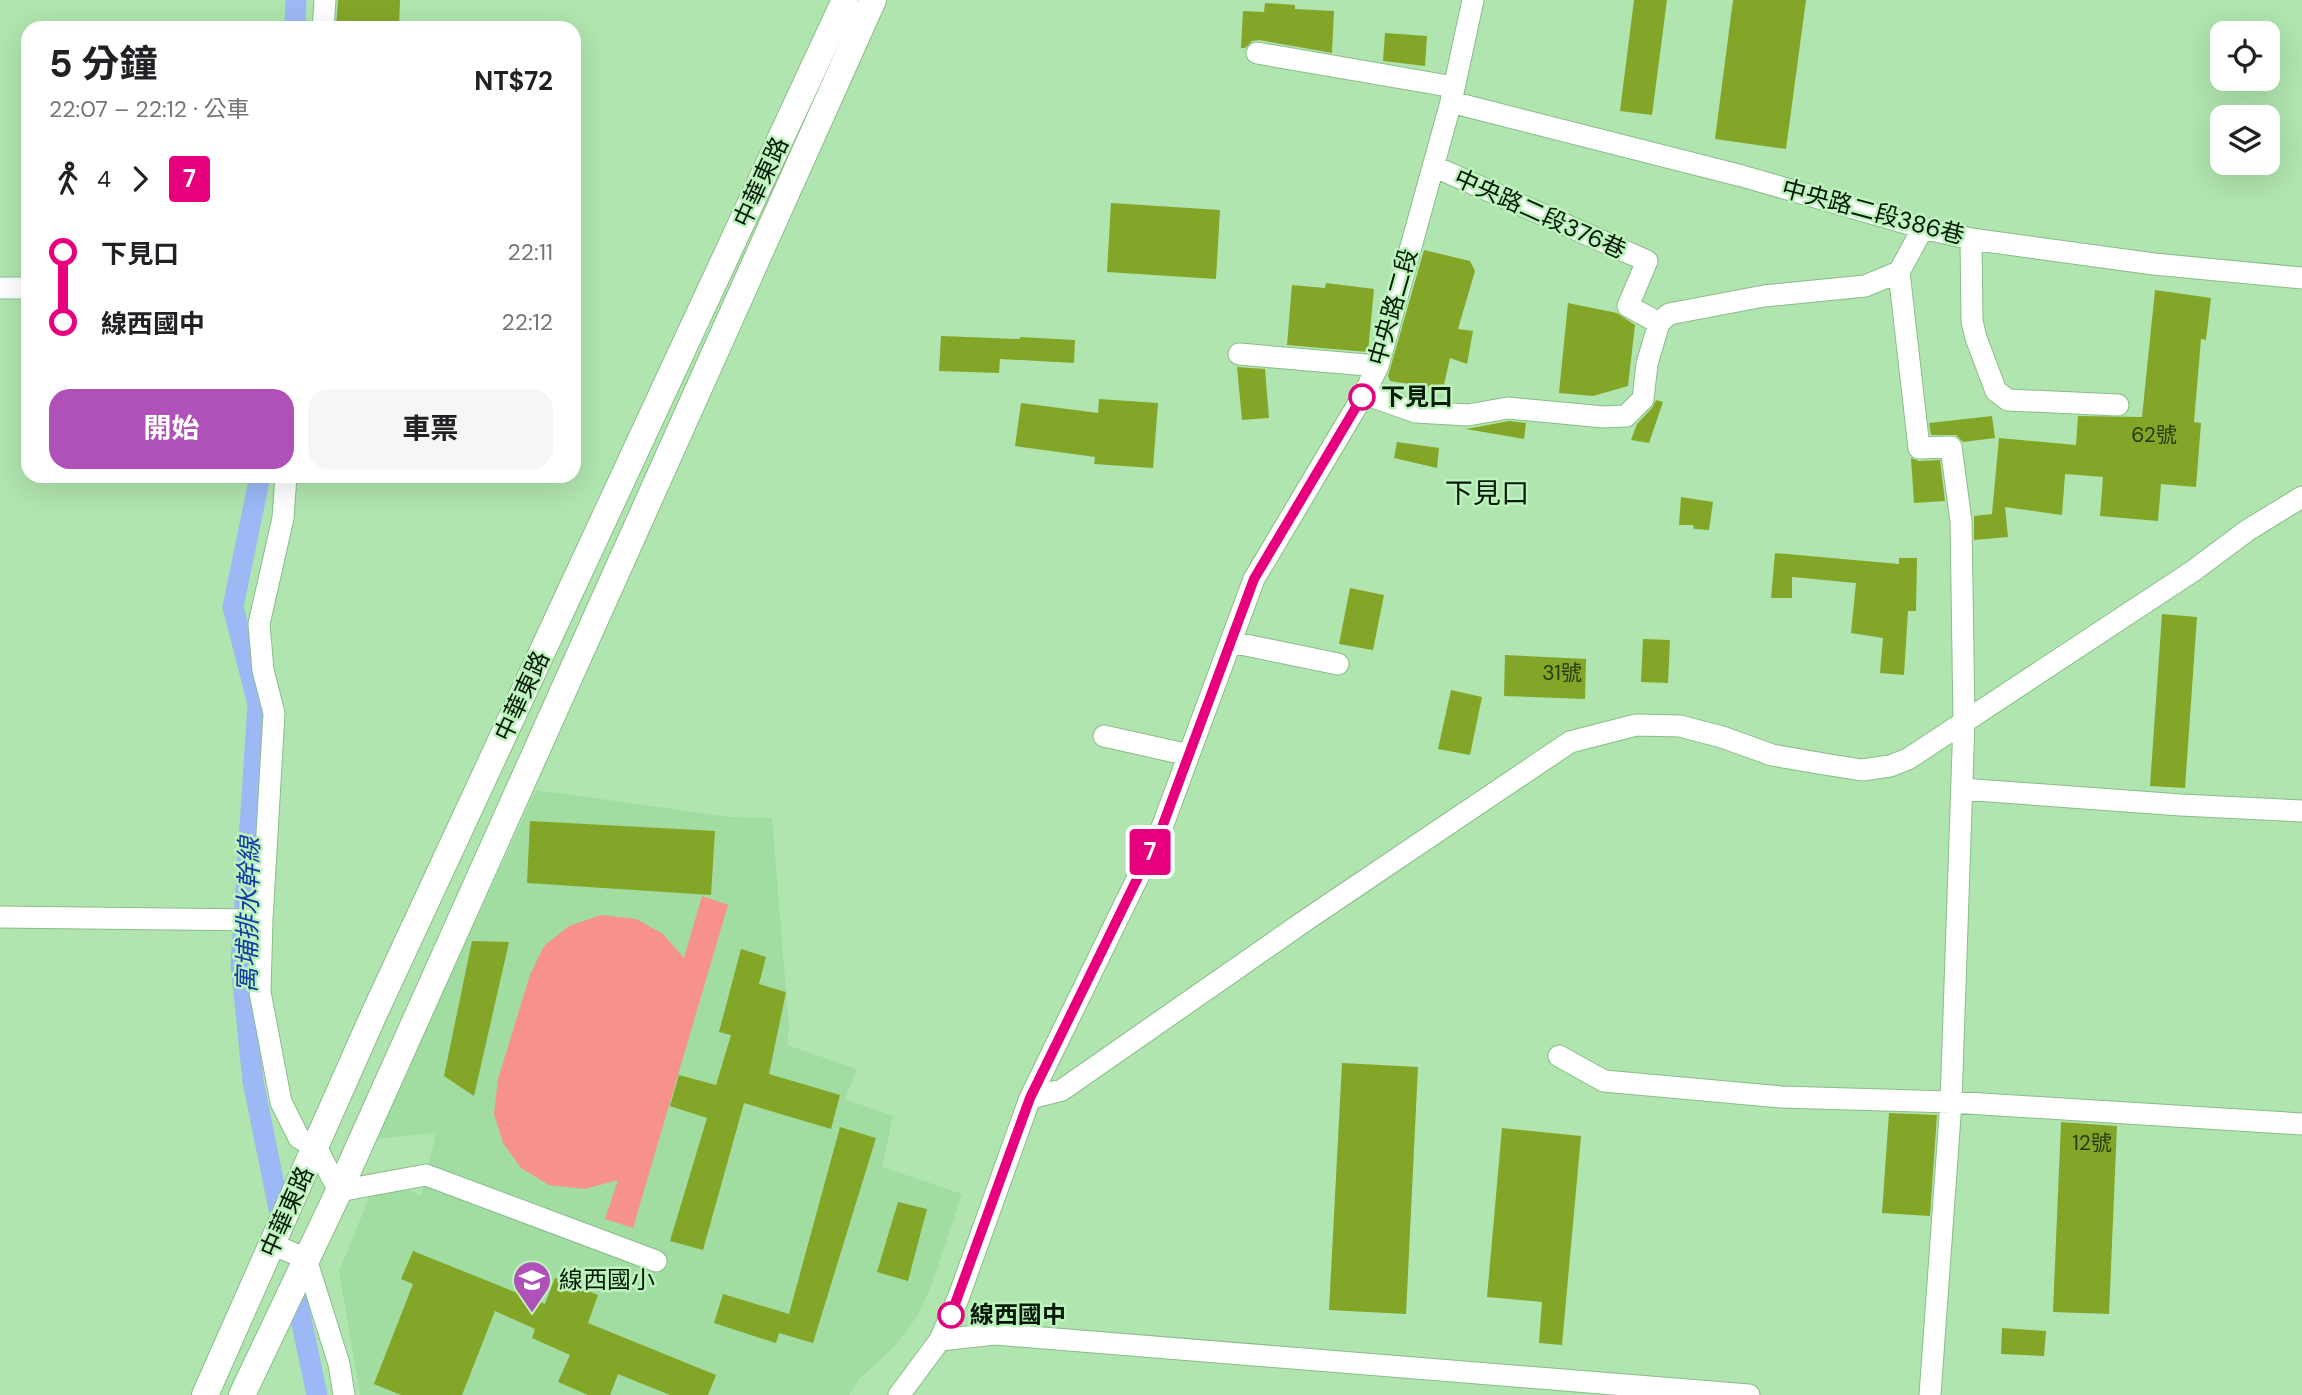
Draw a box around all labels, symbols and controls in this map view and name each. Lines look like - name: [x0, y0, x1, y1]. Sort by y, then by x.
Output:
- map controls: [2210, 21, 2280, 175]
- button: locate: [2210, 21, 2280, 91]
- text: 5 分鐘: [49, 39, 158, 89]
- text: NT$72: [474, 64, 553, 98]
- text: 22:07 – 22:12 · 公車: [49, 94, 250, 124]
- button: layers: [2210, 105, 2280, 175]
- street label: 中華東路: [726, 132, 795, 232]
- icon: walk: [49, 160, 87, 198]
- icon: forward: [121, 160, 159, 198]
- street label: 中央路二段376巷: [1449, 162, 1631, 265]
- text: 7: [183, 163, 196, 194]
- text: 4: [97, 164, 111, 194]
- street label: 中央路二段386巷: [1778, 172, 1968, 251]
- text: 下見口: [101, 237, 179, 271]
- text: 22:11: [508, 237, 553, 267]
- street label: 中央路二段: [1361, 245, 1424, 369]
- text: 線西國中: [101, 307, 205, 341]
- text: 22:12: [501, 307, 553, 337]
- place label: 下見口: [1381, 381, 1453, 412]
- marker: 下見口: [1349, 384, 1375, 410]
- button: 開始: [49, 389, 294, 469]
- button: 車票: [308, 389, 553, 469]
- house number: 62號: [2131, 421, 2177, 449]
- district label: 下見口: [1445, 475, 1529, 512]
- street label: 中華東路: [487, 646, 556, 746]
- house number: 31號: [1542, 659, 1582, 687]
- line badge: 7: [1127, 829, 1173, 875]
- water label: 寓埔排水幹線: [230, 834, 266, 993]
- text: 7: [1144, 836, 1156, 867]
- house number: 12號: [2072, 1129, 2112, 1157]
- street label: 中華東路: [253, 1162, 320, 1262]
- school or university icon: 線西國小: [511, 1259, 553, 1314]
- place label: 線西國小: [559, 1264, 655, 1295]
- place label: 線西國中: [970, 1299, 1066, 1330]
- marker: 線西國中: [938, 1302, 964, 1328]

